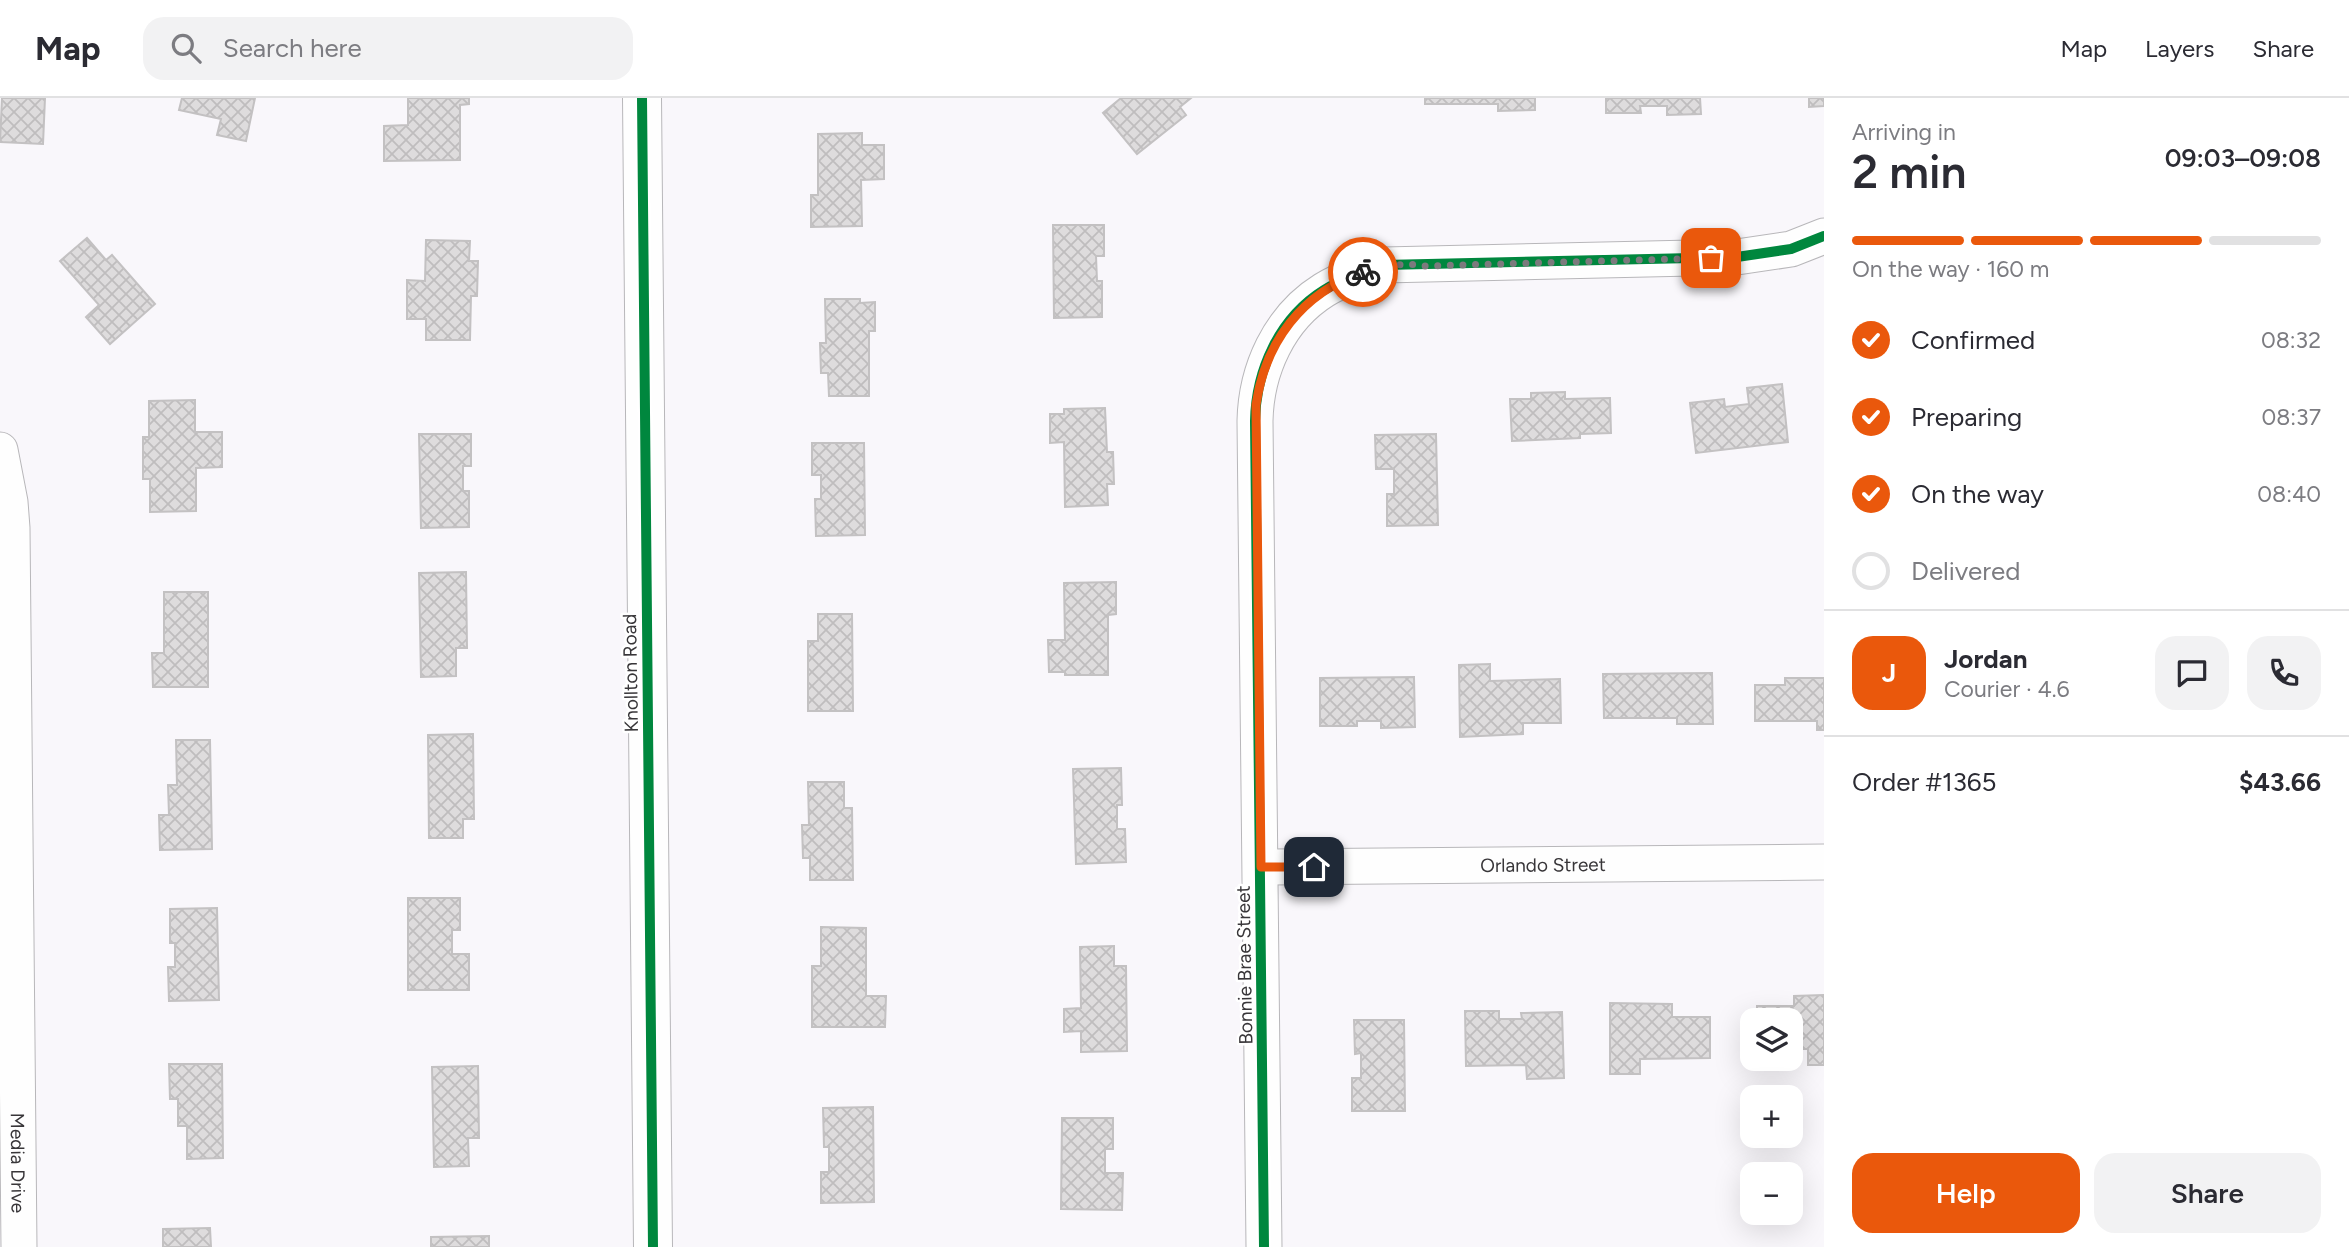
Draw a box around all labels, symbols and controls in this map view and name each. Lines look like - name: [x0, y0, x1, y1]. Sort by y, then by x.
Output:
- search box: [143, 17, 633, 80]
- text: Map: [35, 29, 101, 68]
- icon: search: [167, 29, 205, 67]
- text: Search here: [223, 32, 362, 64]
- text: Map: [2060, 34, 2107, 63]
- text: Layers: [2145, 34, 2214, 63]
- text: Share: [2252, 34, 2314, 63]
- text: Arriving in: [1852, 118, 1956, 146]
- text: 09:03–09:08: [2165, 142, 2321, 174]
- text: 2 min: [1852, 144, 1967, 200]
- pin: [1681, 228, 1741, 288]
- courier: [1328, 237, 1398, 307]
- icon: bag: [1692, 239, 1730, 277]
- icon: bike: [1344, 253, 1382, 291]
- text: On the way · 160 m: [1852, 255, 2049, 283]
- icon: check: [1852, 321, 1890, 359]
- text: Confirmed: [1911, 324, 2035, 356]
- text: 08:32: [2261, 326, 2321, 354]
- icon: check: [1852, 398, 1890, 436]
- text: Preparing: [1911, 401, 2022, 433]
- text: 08:37: [2261, 403, 2321, 431]
- icon: check: [1852, 475, 1890, 513]
- text: On the way: [1911, 478, 2044, 510]
- text: 08:40: [2257, 480, 2321, 508]
- text: Delivered: [1911, 555, 2020, 587]
- street label: Knollton Road: [618, 613, 643, 733]
- button: chat: [2155, 636, 2229, 710]
- button: phone: [2247, 636, 2321, 710]
- text: Jordan: [1944, 643, 2027, 675]
- text: J: [1882, 657, 1896, 689]
- text: Courier · 4.6: [1944, 675, 2070, 703]
- text: Order #1365: [1852, 766, 1997, 798]
- text: $43.66: [2239, 766, 2321, 798]
- pin: [1284, 837, 1344, 897]
- icon: home: [1295, 848, 1333, 886]
- street label: Orlando Street: [1480, 853, 1606, 877]
- street label: Bonnie Brae Street: [1232, 885, 1257, 1045]
- map controls: [1740, 1008, 1803, 1225]
- button: layers: [1740, 1008, 1803, 1071]
- button: +: [1740, 1085, 1803, 1148]
- street label: Media Drive: [6, 1113, 30, 1213]
- button: Help: [1852, 1153, 2080, 1233]
- button: Share: [2094, 1153, 2321, 1233]
- button: −: [1740, 1162, 1803, 1225]

